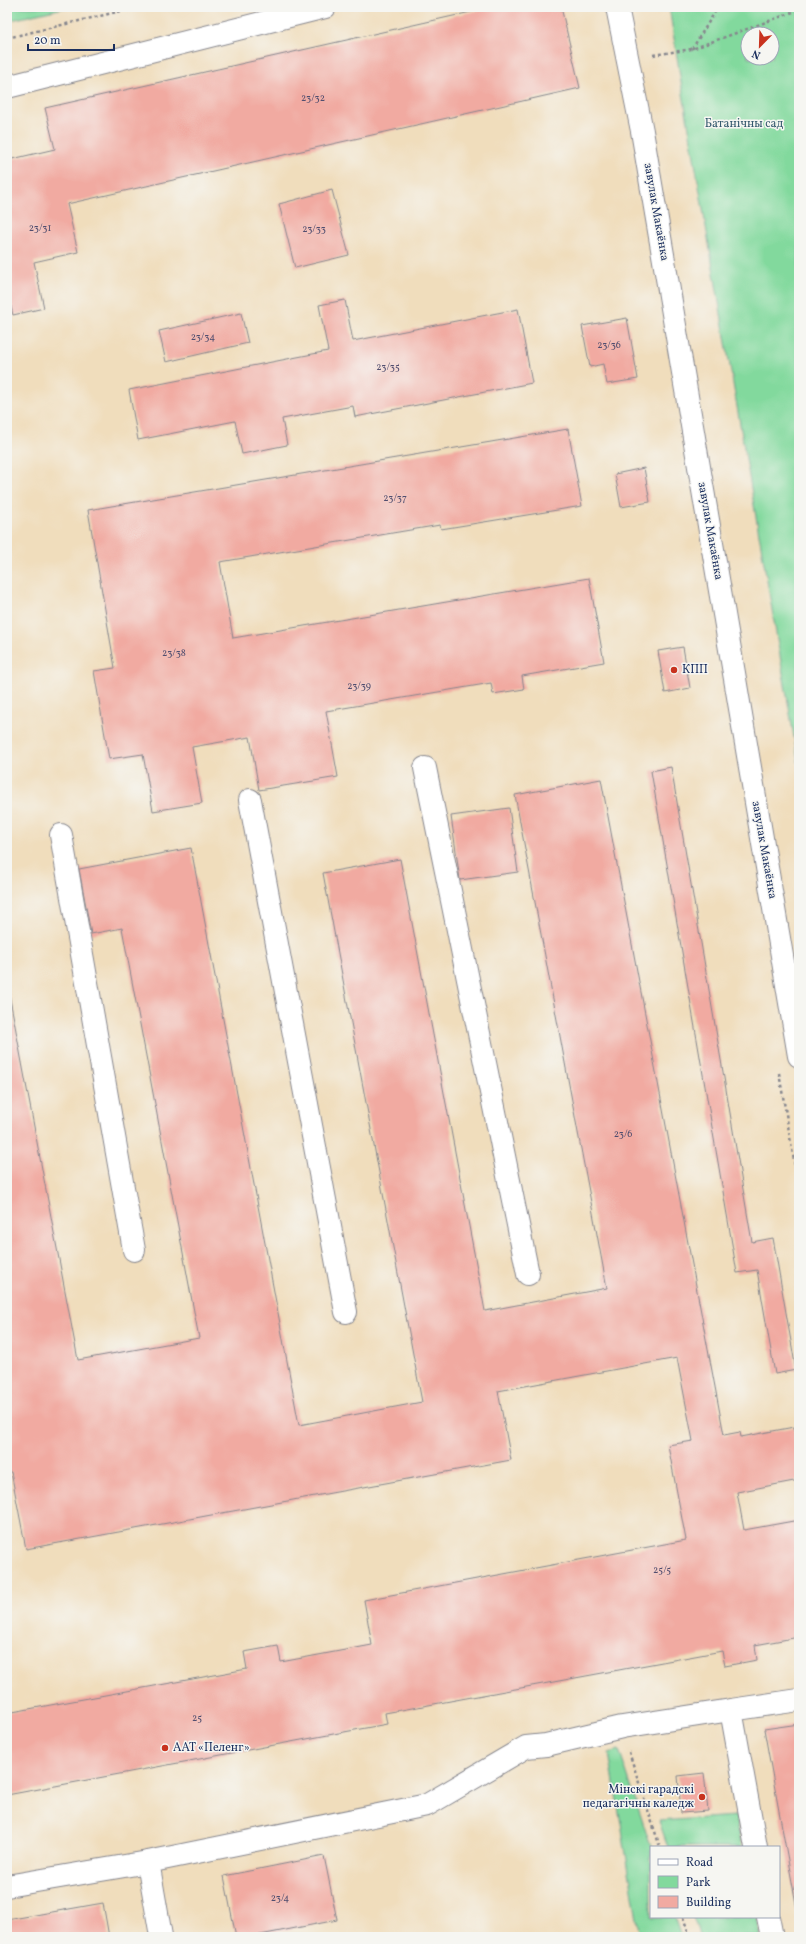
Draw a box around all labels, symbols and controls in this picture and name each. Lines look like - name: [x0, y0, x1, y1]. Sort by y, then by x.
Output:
- scale bar: [28, 26, 114, 52]
- north arrow: [740, 26, 780, 66]
- text: 20 m: [34, 33, 61, 49]
- text: N: [750, 45, 763, 62]
- house number: 23/32: [301, 91, 325, 105]
- park label: Батанічны сад: [705, 116, 784, 132]
- street label: завулак Макаёнка: [640, 162, 672, 262]
- house number: 23/31: [29, 221, 51, 235]
- house number: 23/33: [302, 222, 326, 236]
- house number: 23/34: [191, 330, 215, 344]
- house number: 23/36: [597, 338, 621, 352]
- house number: 23/35: [376, 360, 400, 374]
- street label: завулак Макаёнка: [694, 481, 726, 581]
- house number: 23/37: [383, 491, 407, 505]
- house number: 23/38: [162, 646, 186, 660]
- place label: КПП: [682, 662, 708, 678]
- marker: КПП: [669, 665, 679, 675]
- house number: 23/39: [347, 679, 371, 693]
- street label: завулак Макаёнка: [748, 800, 780, 900]
- house number: 23/6: [614, 1127, 632, 1141]
- house number: 25/5: [653, 1563, 671, 1577]
- house number: 25: [192, 1711, 202, 1725]
- place label: ААТ «Пеленг»: [173, 1740, 250, 1756]
- marker: ААТ «Пеленг»: [160, 1743, 170, 1753]
- place label: Мінскі гарадскі педагагічны каледж: [583, 1782, 694, 1812]
- marker: Мінскі гарадскі педагагічны каледж: [697, 1792, 707, 1802]
- legend: [650, 1846, 780, 1918]
- text: Road: [686, 1855, 713, 1871]
- text: Park: [686, 1875, 711, 1891]
- house number: 23/4: [271, 1891, 289, 1905]
- text: Building: [686, 1895, 731, 1911]

